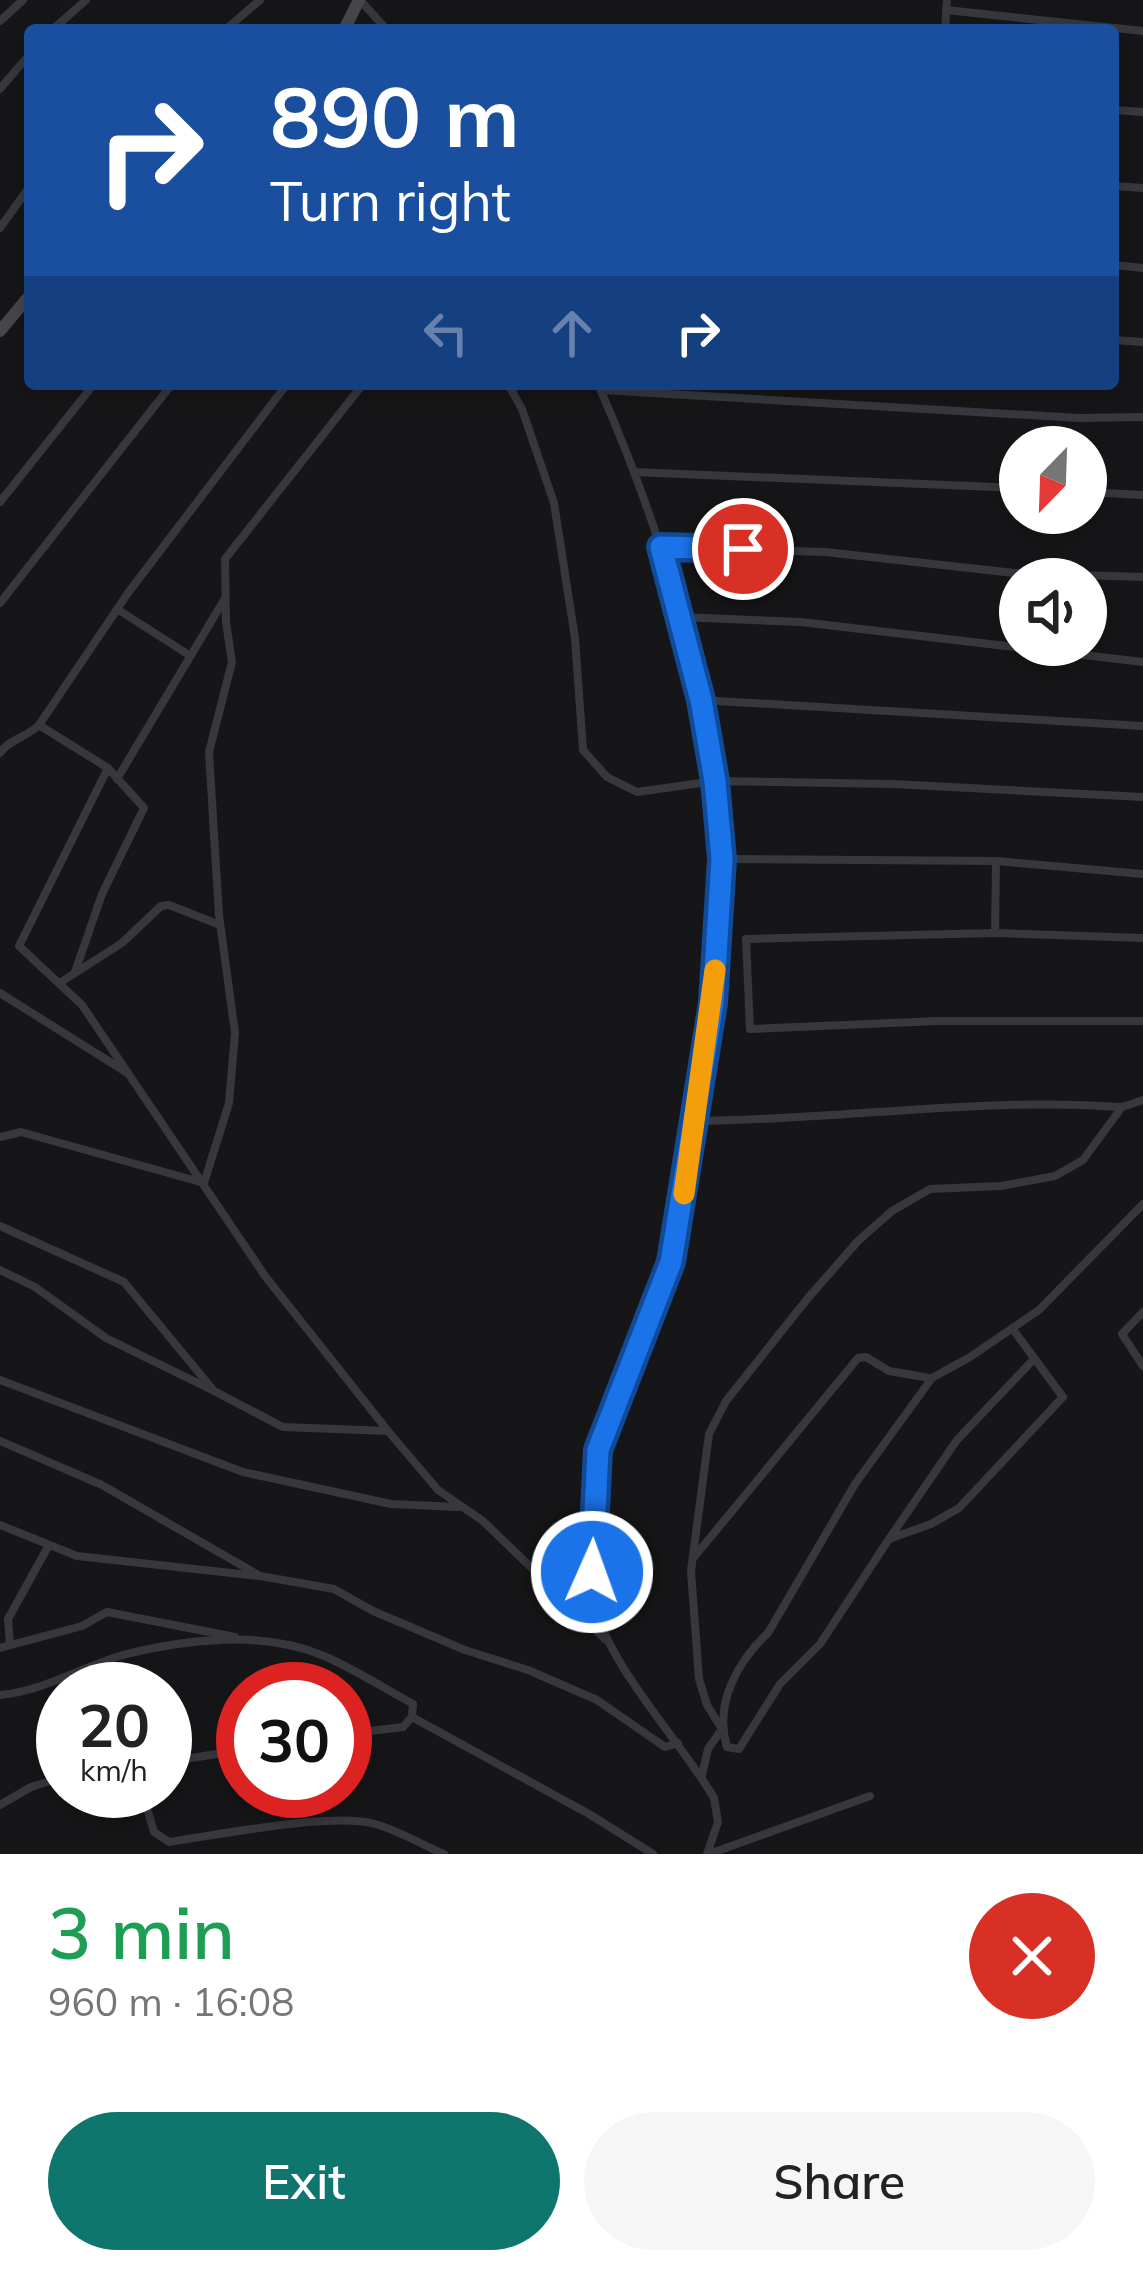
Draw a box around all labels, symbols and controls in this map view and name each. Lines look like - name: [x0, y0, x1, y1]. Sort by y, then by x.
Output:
- text: 890 m: [270, 63, 520, 168]
- icon: right: [72, 72, 228, 228]
- text: Turn right: [270, 167, 511, 235]
- icon: left: [413, 300, 479, 366]
- icon: ahead: [539, 300, 605, 366]
- icon: right: [665, 300, 731, 366]
- north arrow: [999, 426, 1107, 534]
- map controls: [999, 426, 1107, 666]
- pin: [692, 498, 794, 600]
- icon: arrive: [710, 516, 776, 582]
- button: sound: [999, 558, 1107, 666]
- position arrow: [529, 1509, 655, 1635]
- speed limit sign: 30: [216, 1662, 372, 1818]
- text: 20: [78, 1687, 150, 1762]
- text: km/h: [80, 1751, 148, 1789]
- text: 3 min: [48, 1887, 235, 1977]
- button: close: [969, 1893, 1095, 2019]
- text: 960 m · 16:08: [48, 1977, 294, 2026]
- button: Exit: [48, 2112, 560, 2250]
- button: Share: [584, 2112, 1095, 2250]

